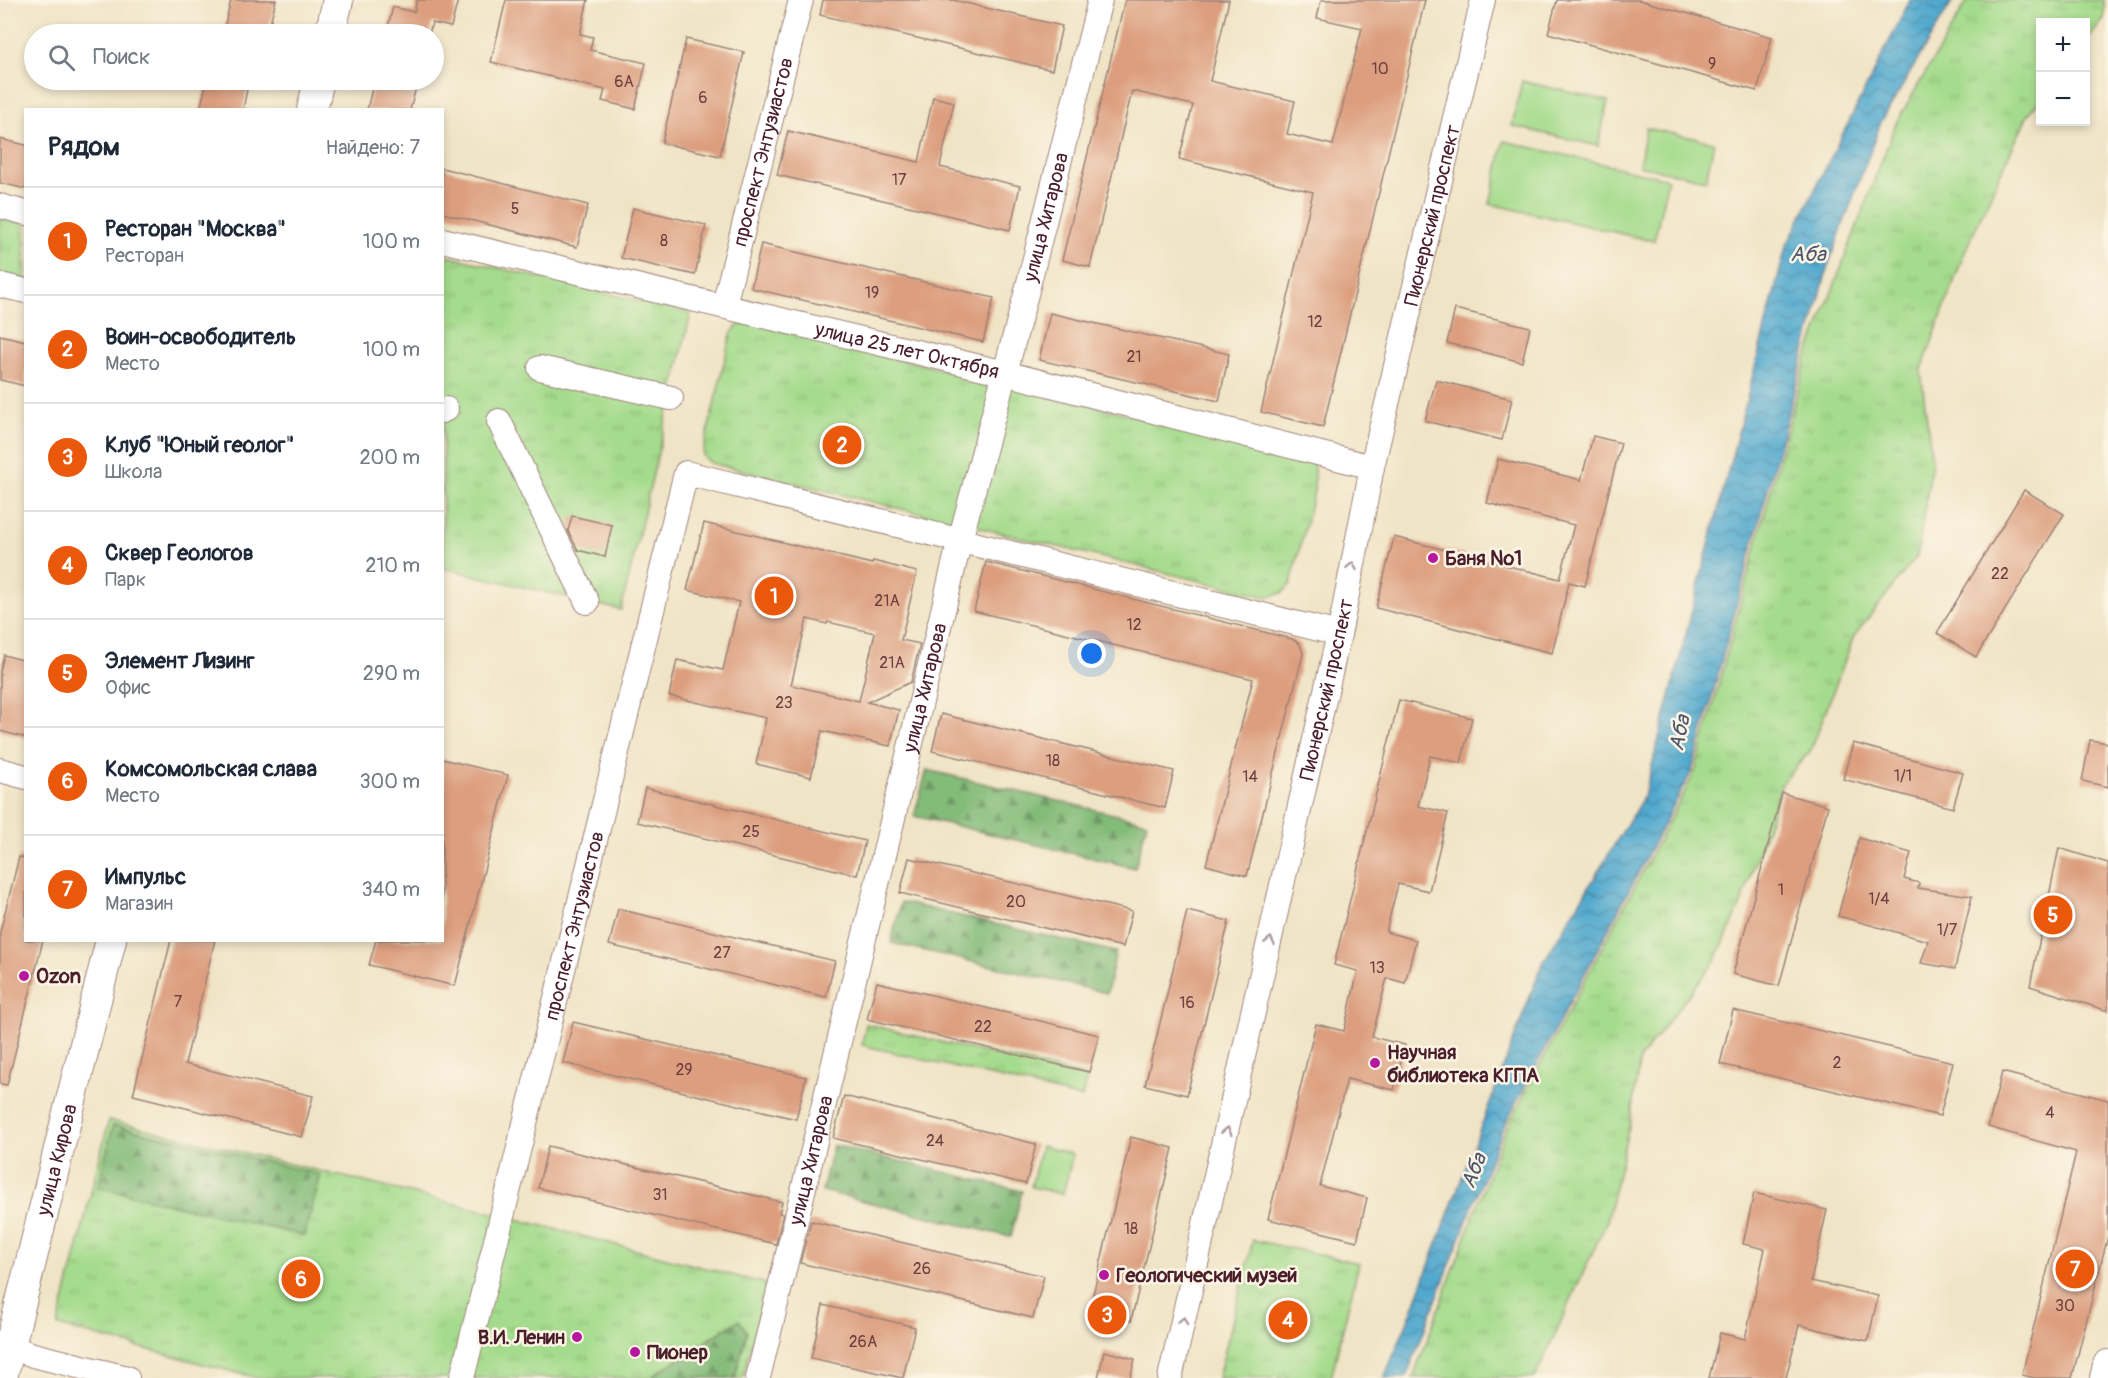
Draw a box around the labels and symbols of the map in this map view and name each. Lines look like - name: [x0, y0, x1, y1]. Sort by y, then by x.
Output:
- house number: 9: [1708, 54, 1716, 74]
- street label: проспект Энтузиастов: [727, 55, 799, 249]
- house number: 10: [1371, 59, 1389, 79]
- house number: 6А: [614, 72, 634, 92]
- house number: 6: [698, 88, 708, 108]
- street label: Пионерский проспект: [1398, 122, 1465, 308]
- street label: улица Хитарова: [1017, 150, 1074, 285]
- house number: 17: [892, 170, 907, 190]
- house number: 5: [511, 199, 519, 219]
- house number: 8: [660, 231, 668, 251]
- water label: Аба: [1790, 241, 1827, 268]
- house number: 19: [865, 283, 879, 303]
- house number: 12: [1307, 312, 1323, 332]
- street label: улица 25 лет Октября: [812, 316, 1002, 384]
- house number: 21: [1126, 347, 1142, 367]
- pin: 2: [822, 422, 862, 468]
- place label: Баня №1: [1445, 546, 1522, 571]
- marker: Баня №1: [1426, 551, 1440, 565]
- one-way arrow: [1345, 561, 1358, 571]
- house number: 22: [1991, 564, 2009, 584]
- pin: 1: [754, 574, 794, 618]
- house number: 21А: [874, 591, 900, 611]
- street label: Пионерский проспект: [1294, 597, 1358, 783]
- house number: 12: [1126, 615, 1142, 635]
- street label: улица Хитарова: [896, 620, 952, 756]
- your location: [1077, 639, 1106, 668]
- house number: 21А: [879, 653, 905, 673]
- house number: 23: [775, 693, 793, 713]
- water label: Аба: [1663, 712, 1697, 753]
- house number: 18: [1046, 751, 1060, 771]
- house number: 1/1: [1894, 766, 1912, 786]
- house number: 14: [1242, 767, 1258, 787]
- house number: 25: [742, 822, 760, 842]
- street label: проспект Энтузиастов: [539, 828, 609, 1023]
- house number: 1: [1778, 880, 1784, 900]
- house number: 1/4: [1868, 889, 1890, 909]
- house number: 20: [1006, 892, 1026, 912]
- pin: 5: [2034, 892, 2072, 938]
- house number: 1/7: [1937, 920, 1958, 940]
- one-way arrow: [1263, 936, 1276, 946]
- house number: 27: [713, 943, 731, 963]
- house number: 13: [1369, 958, 1385, 978]
- place label: Ozon: [36, 964, 81, 989]
- marker: Ozon: [17, 969, 31, 983]
- house number: 7: [174, 992, 183, 1012]
- house number: 16: [1179, 993, 1195, 1013]
- house number: 22: [974, 1017, 992, 1037]
- place label: Научная библиотека КГПА: [1387, 1040, 1539, 1088]
- house number: 2: [1833, 1053, 1842, 1073]
- marker: Научная библиотека КГПА: [1368, 1056, 1382, 1070]
- house number: 29: [675, 1060, 693, 1080]
- street label: улица Хитарова: [783, 1093, 838, 1229]
- street label: улица Кирова: [30, 1101, 82, 1219]
- house number: 4: [2045, 1103, 2055, 1123]
- one-way arrow: [1220, 1126, 1233, 1136]
- house number: 24: [926, 1131, 944, 1151]
- water label: Аба: [1455, 1148, 1494, 1192]
- house number: 31: [652, 1185, 668, 1205]
- house number: 18: [1124, 1219, 1138, 1239]
- pin: 7: [2056, 1246, 2094, 1292]
- pin: 6: [282, 1256, 320, 1302]
- house number: 26: [913, 1259, 931, 1279]
- place label: Геологический музей: [1116, 1263, 1297, 1288]
- marker: Геологический музей: [1097, 1268, 1111, 1282]
- pin: 3: [1088, 1292, 1126, 1338]
- house number: 30: [2055, 1296, 2075, 1316]
- pin: 4: [1268, 1298, 1308, 1342]
- one-way arrow: [1176, 1316, 1189, 1326]
- place label: В.И. Ленин: [478, 1325, 565, 1350]
- marker: В.И. Ленин: [570, 1330, 584, 1344]
- house number: 26А: [849, 1332, 877, 1352]
- place label: Пионер: [647, 1340, 708, 1365]
- marker: Пионер: [628, 1345, 642, 1359]

